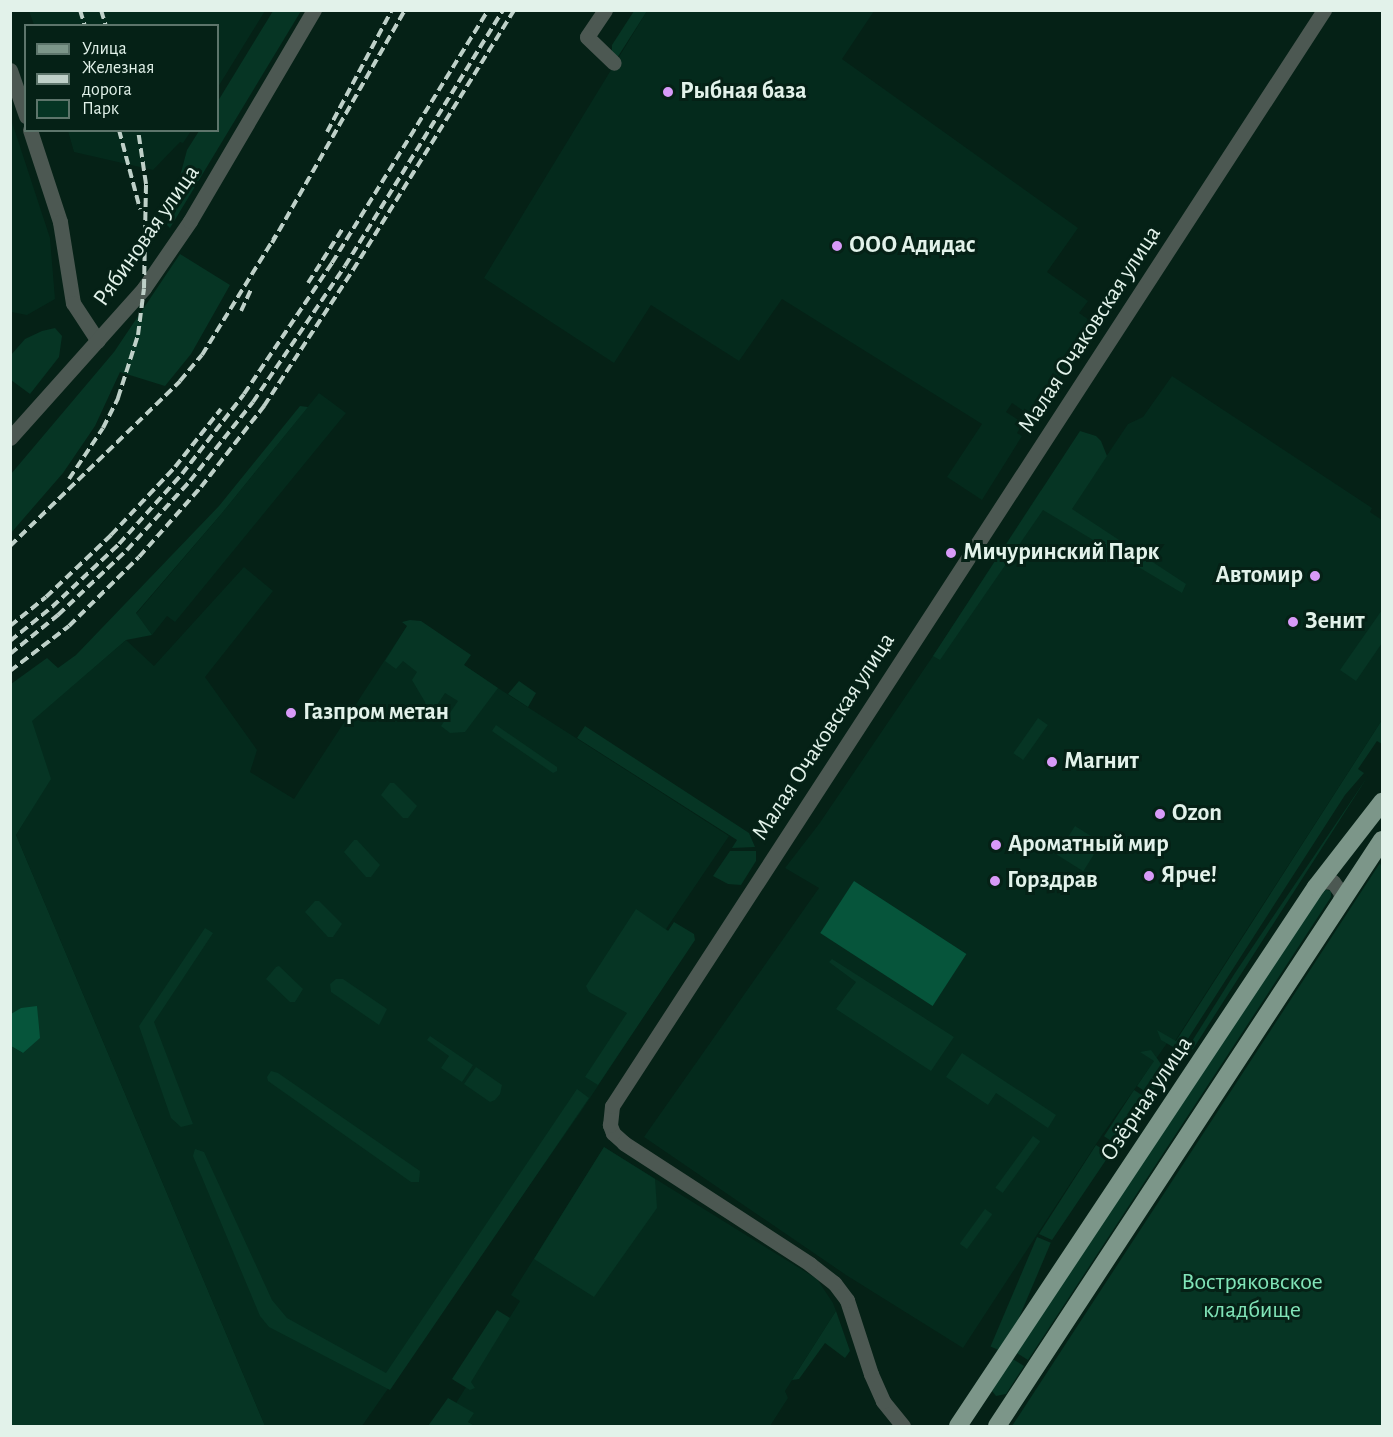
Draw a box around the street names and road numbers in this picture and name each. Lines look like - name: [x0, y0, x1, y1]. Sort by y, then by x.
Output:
- street label: Рябиновая улица: [88, 160, 206, 312]
- street label: Малая Очаковская улица: [1012, 221, 1168, 439]
- street label: Малая Очаковская улица: [746, 628, 902, 846]
- street label: Озёрная улица: [1095, 1031, 1199, 1167]

